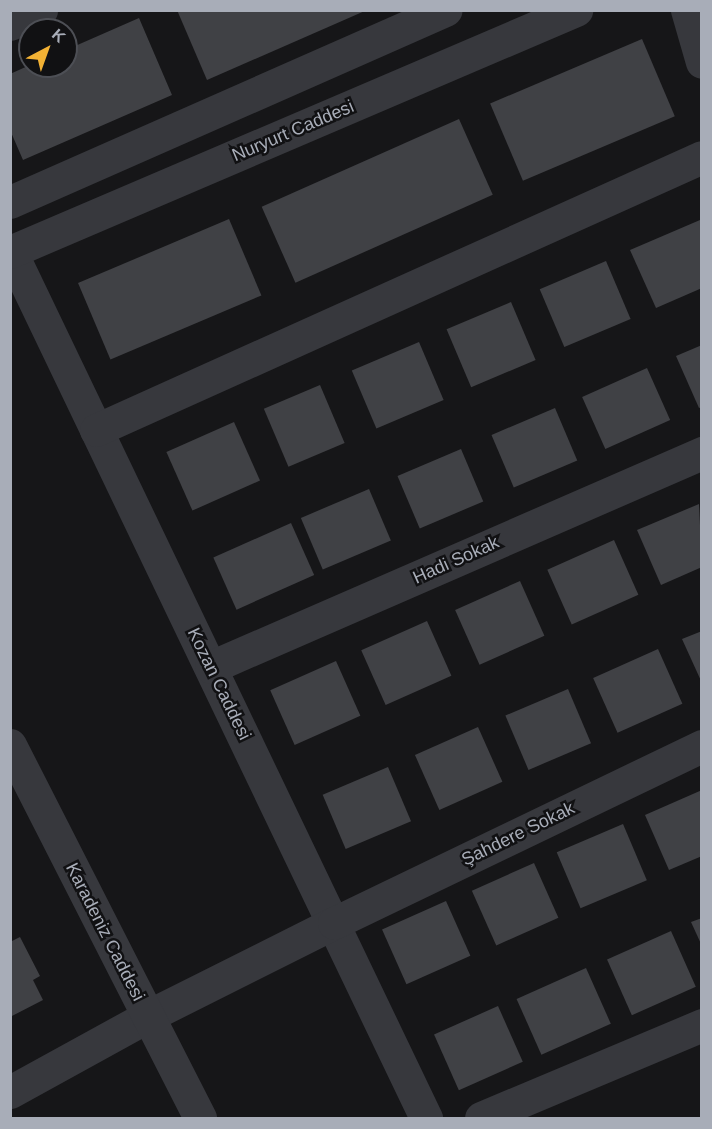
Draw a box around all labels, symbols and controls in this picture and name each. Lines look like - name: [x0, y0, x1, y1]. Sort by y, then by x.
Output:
- north arrow: [18, 18, 78, 78]
- text: K: [49, 25, 69, 46]
- street label: Nuryurt Caddesi: [229, 96, 357, 166]
- street label: Hadi Sokak: [410, 531, 502, 589]
- street label: Kozan Caddesi: [183, 624, 255, 744]
- street label: Şahdere Sokak: [458, 797, 578, 871]
- street label: Karadeniz Caddesi: [61, 859, 149, 1005]

